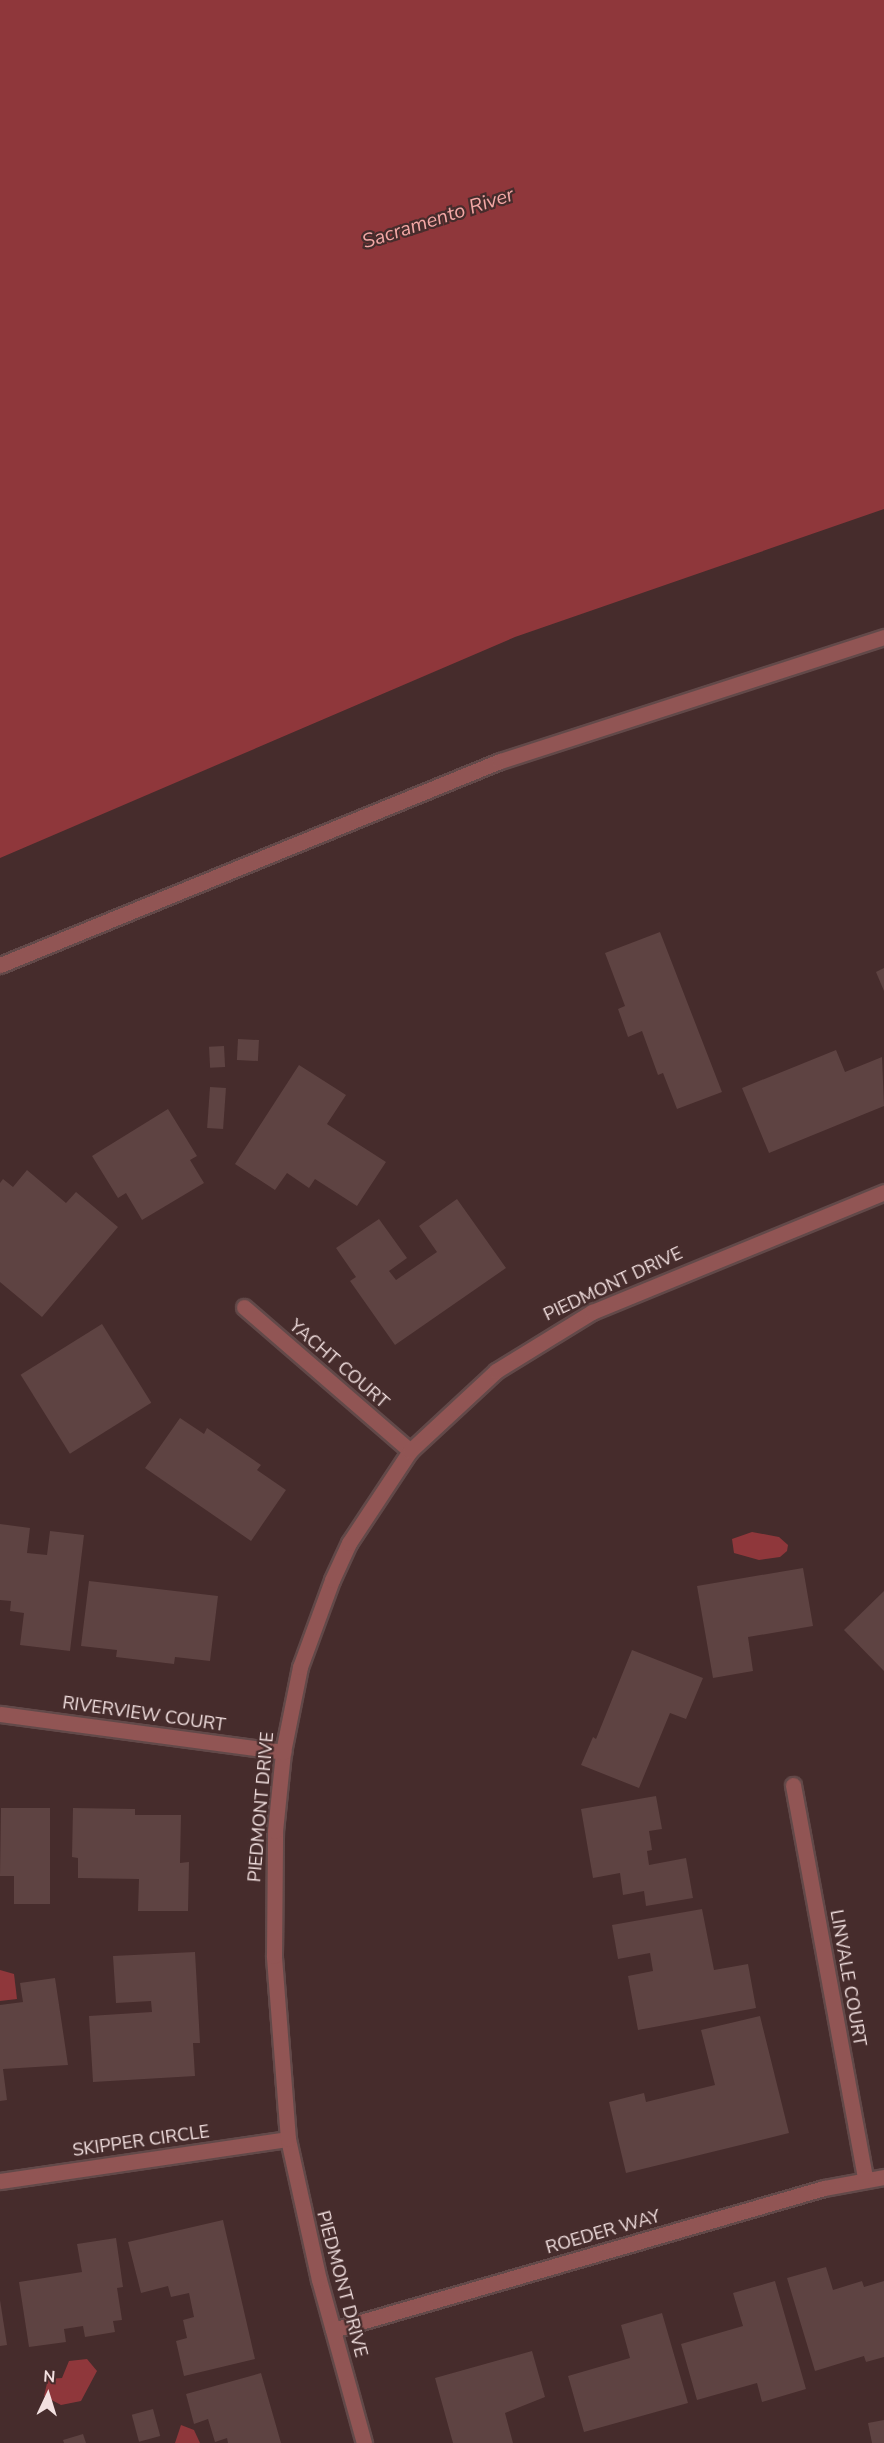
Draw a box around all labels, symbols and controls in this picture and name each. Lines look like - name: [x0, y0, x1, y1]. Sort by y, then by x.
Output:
- water label: Sacramento River: [359, 182, 517, 254]
- street label: PIEDMONT DRIVE: [540, 1242, 686, 1326]
- street label: YACHT COURT: [285, 1315, 393, 1413]
- street label: RIVERVIEW COURT: [61, 1692, 227, 1736]
- street label: PIEDMONT DRIVE: [244, 1731, 278, 1883]
- street label: LINVALE COURT: [825, 1908, 871, 2048]
- street label: SKIPPER CIRCLE: [71, 2121, 211, 2161]
- street label: ROEDER WAY: [543, 2205, 663, 2259]
- street label: PIEDMONT DRIVE: [312, 2208, 372, 2360]
- north arrow: [18, 2365, 78, 2425]
- text: N: [43, 2366, 56, 2388]

